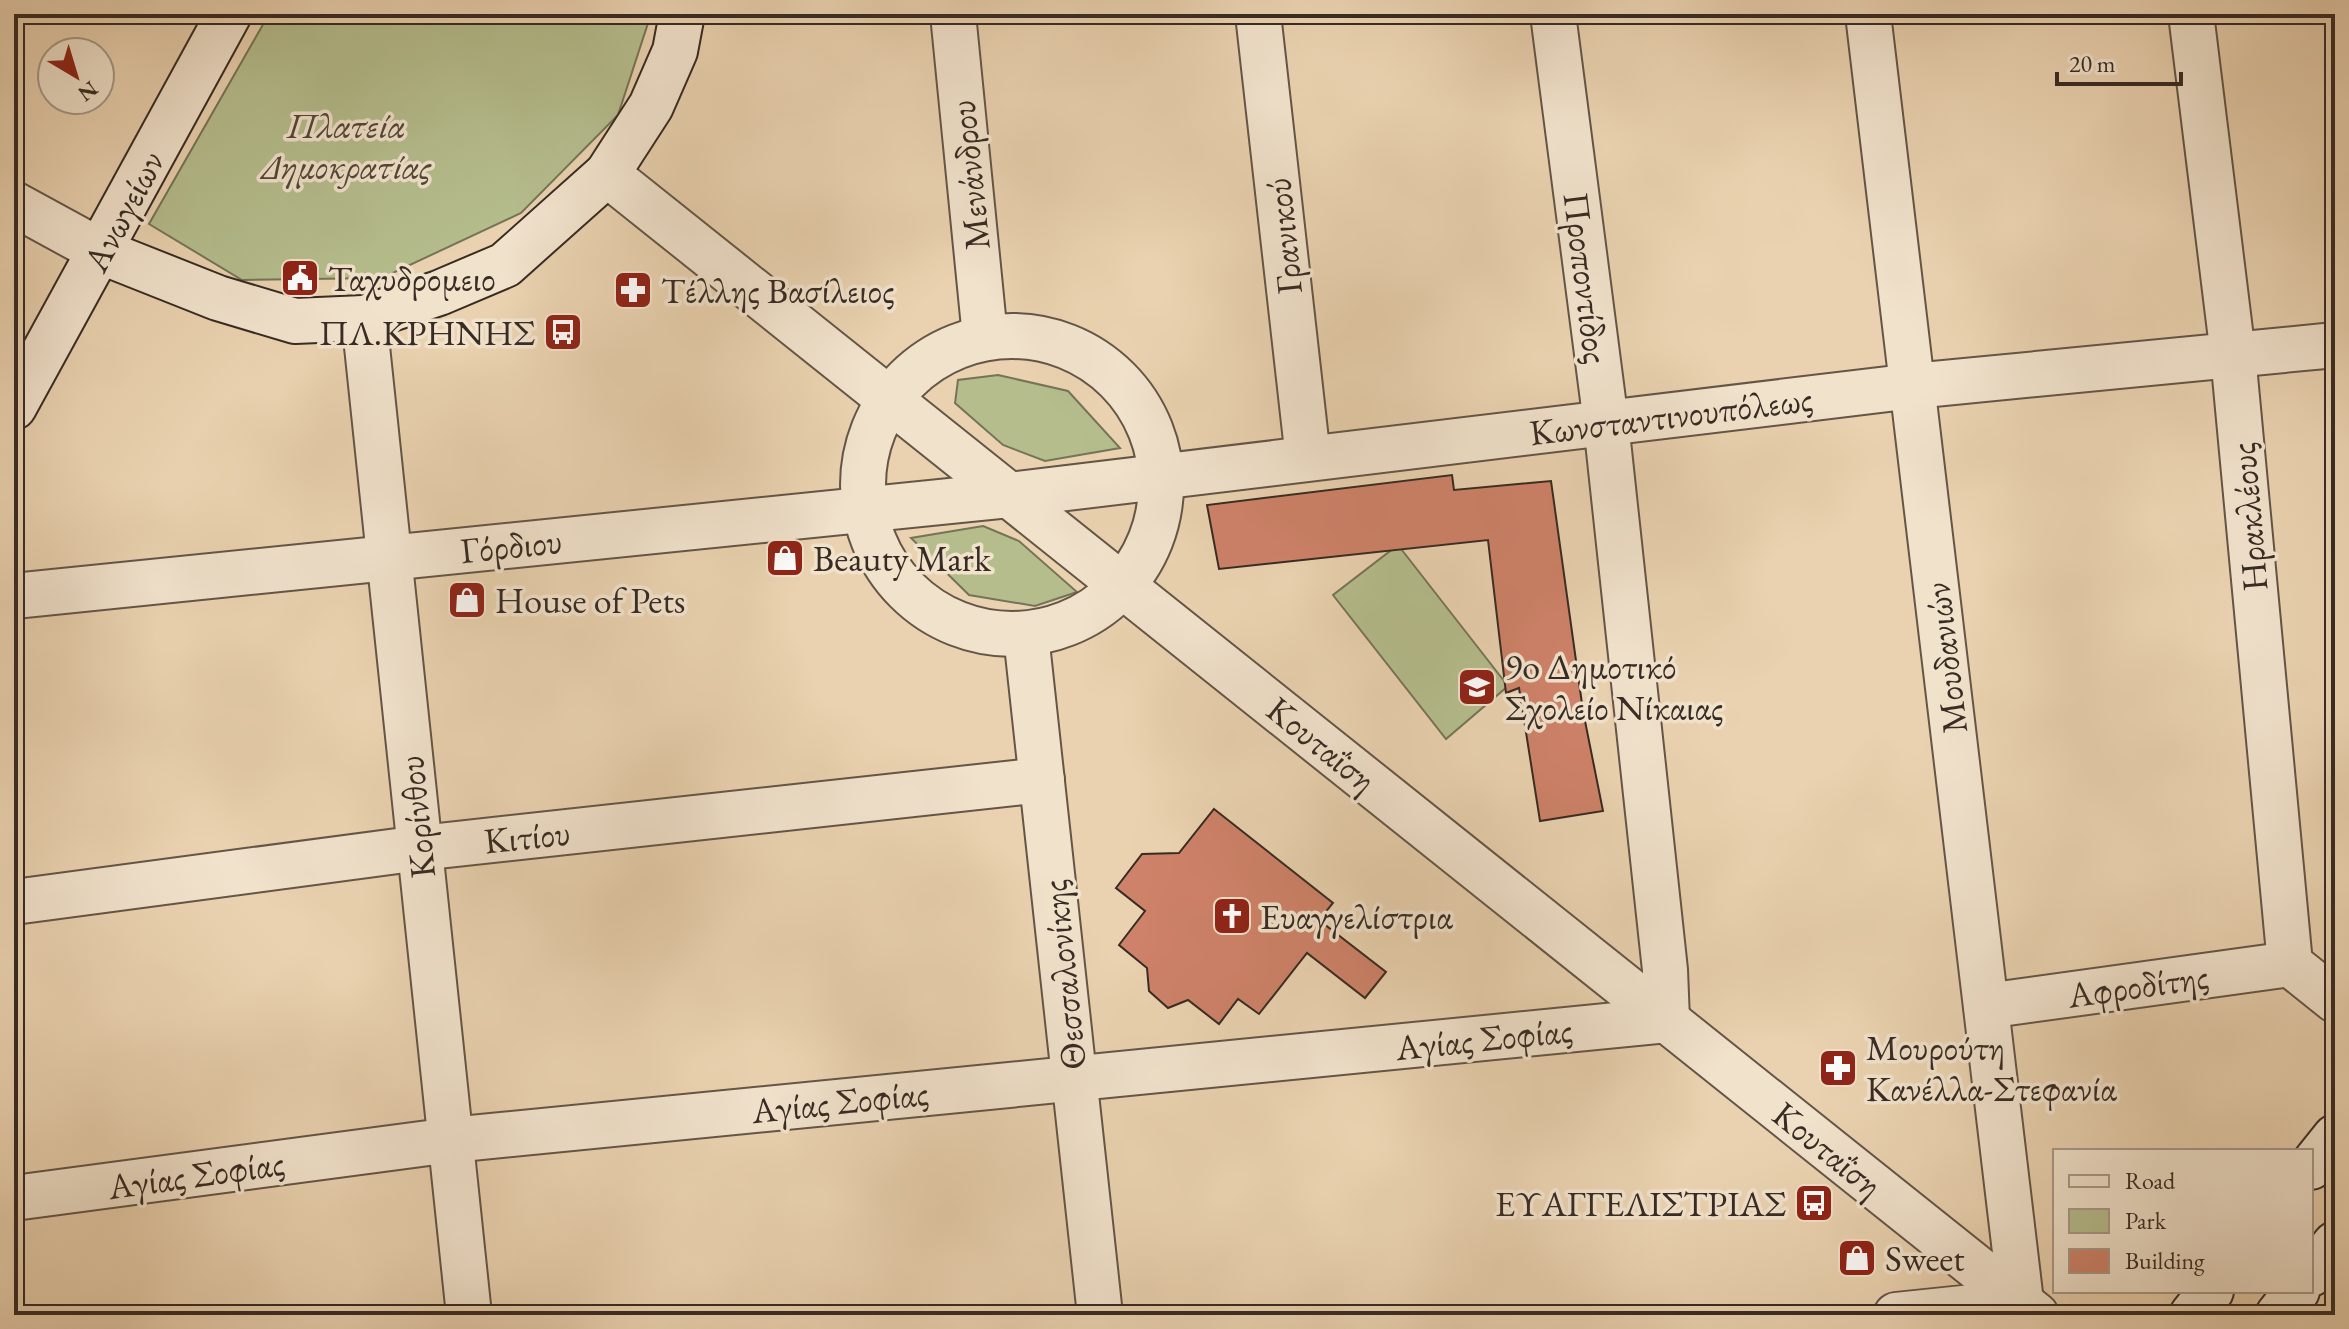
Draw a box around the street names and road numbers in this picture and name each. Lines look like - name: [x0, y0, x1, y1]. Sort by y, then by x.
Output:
- street label: Μενάνδρου: [938, 98, 1001, 252]
- street label: Ανωγείων: [72, 143, 175, 281]
- street label: Γρανικού: [1254, 175, 1313, 296]
- street label: Προποντίδος: [1553, 190, 1620, 367]
- street label: Κωνσταντινουπόλεως: [1527, 375, 1815, 456]
- street label: Ηρακλέους: [2219, 441, 2278, 593]
- street label: Γόρδιου: [458, 517, 564, 574]
- street label: Μουδανιών: [1913, 580, 1978, 736]
- street label: Κουταΐση: [1257, 686, 1386, 803]
- street label: Κορίνθου: [387, 753, 446, 881]
- street label: Κιτίου: [482, 809, 572, 864]
- street label: Θεσσαλονίκης: [1030, 878, 1097, 1072]
- street label: Αφροδίτης: [2064, 952, 2211, 1019]
- street label: Αγίας Σοφίας: [1392, 1006, 1575, 1071]
- street label: Αγίας Σοφίας: [748, 1069, 931, 1134]
- street label: Κουταΐση: [1763, 1091, 1892, 1208]
- street label: Αγίας Σοφίας: [104, 1139, 287, 1210]

